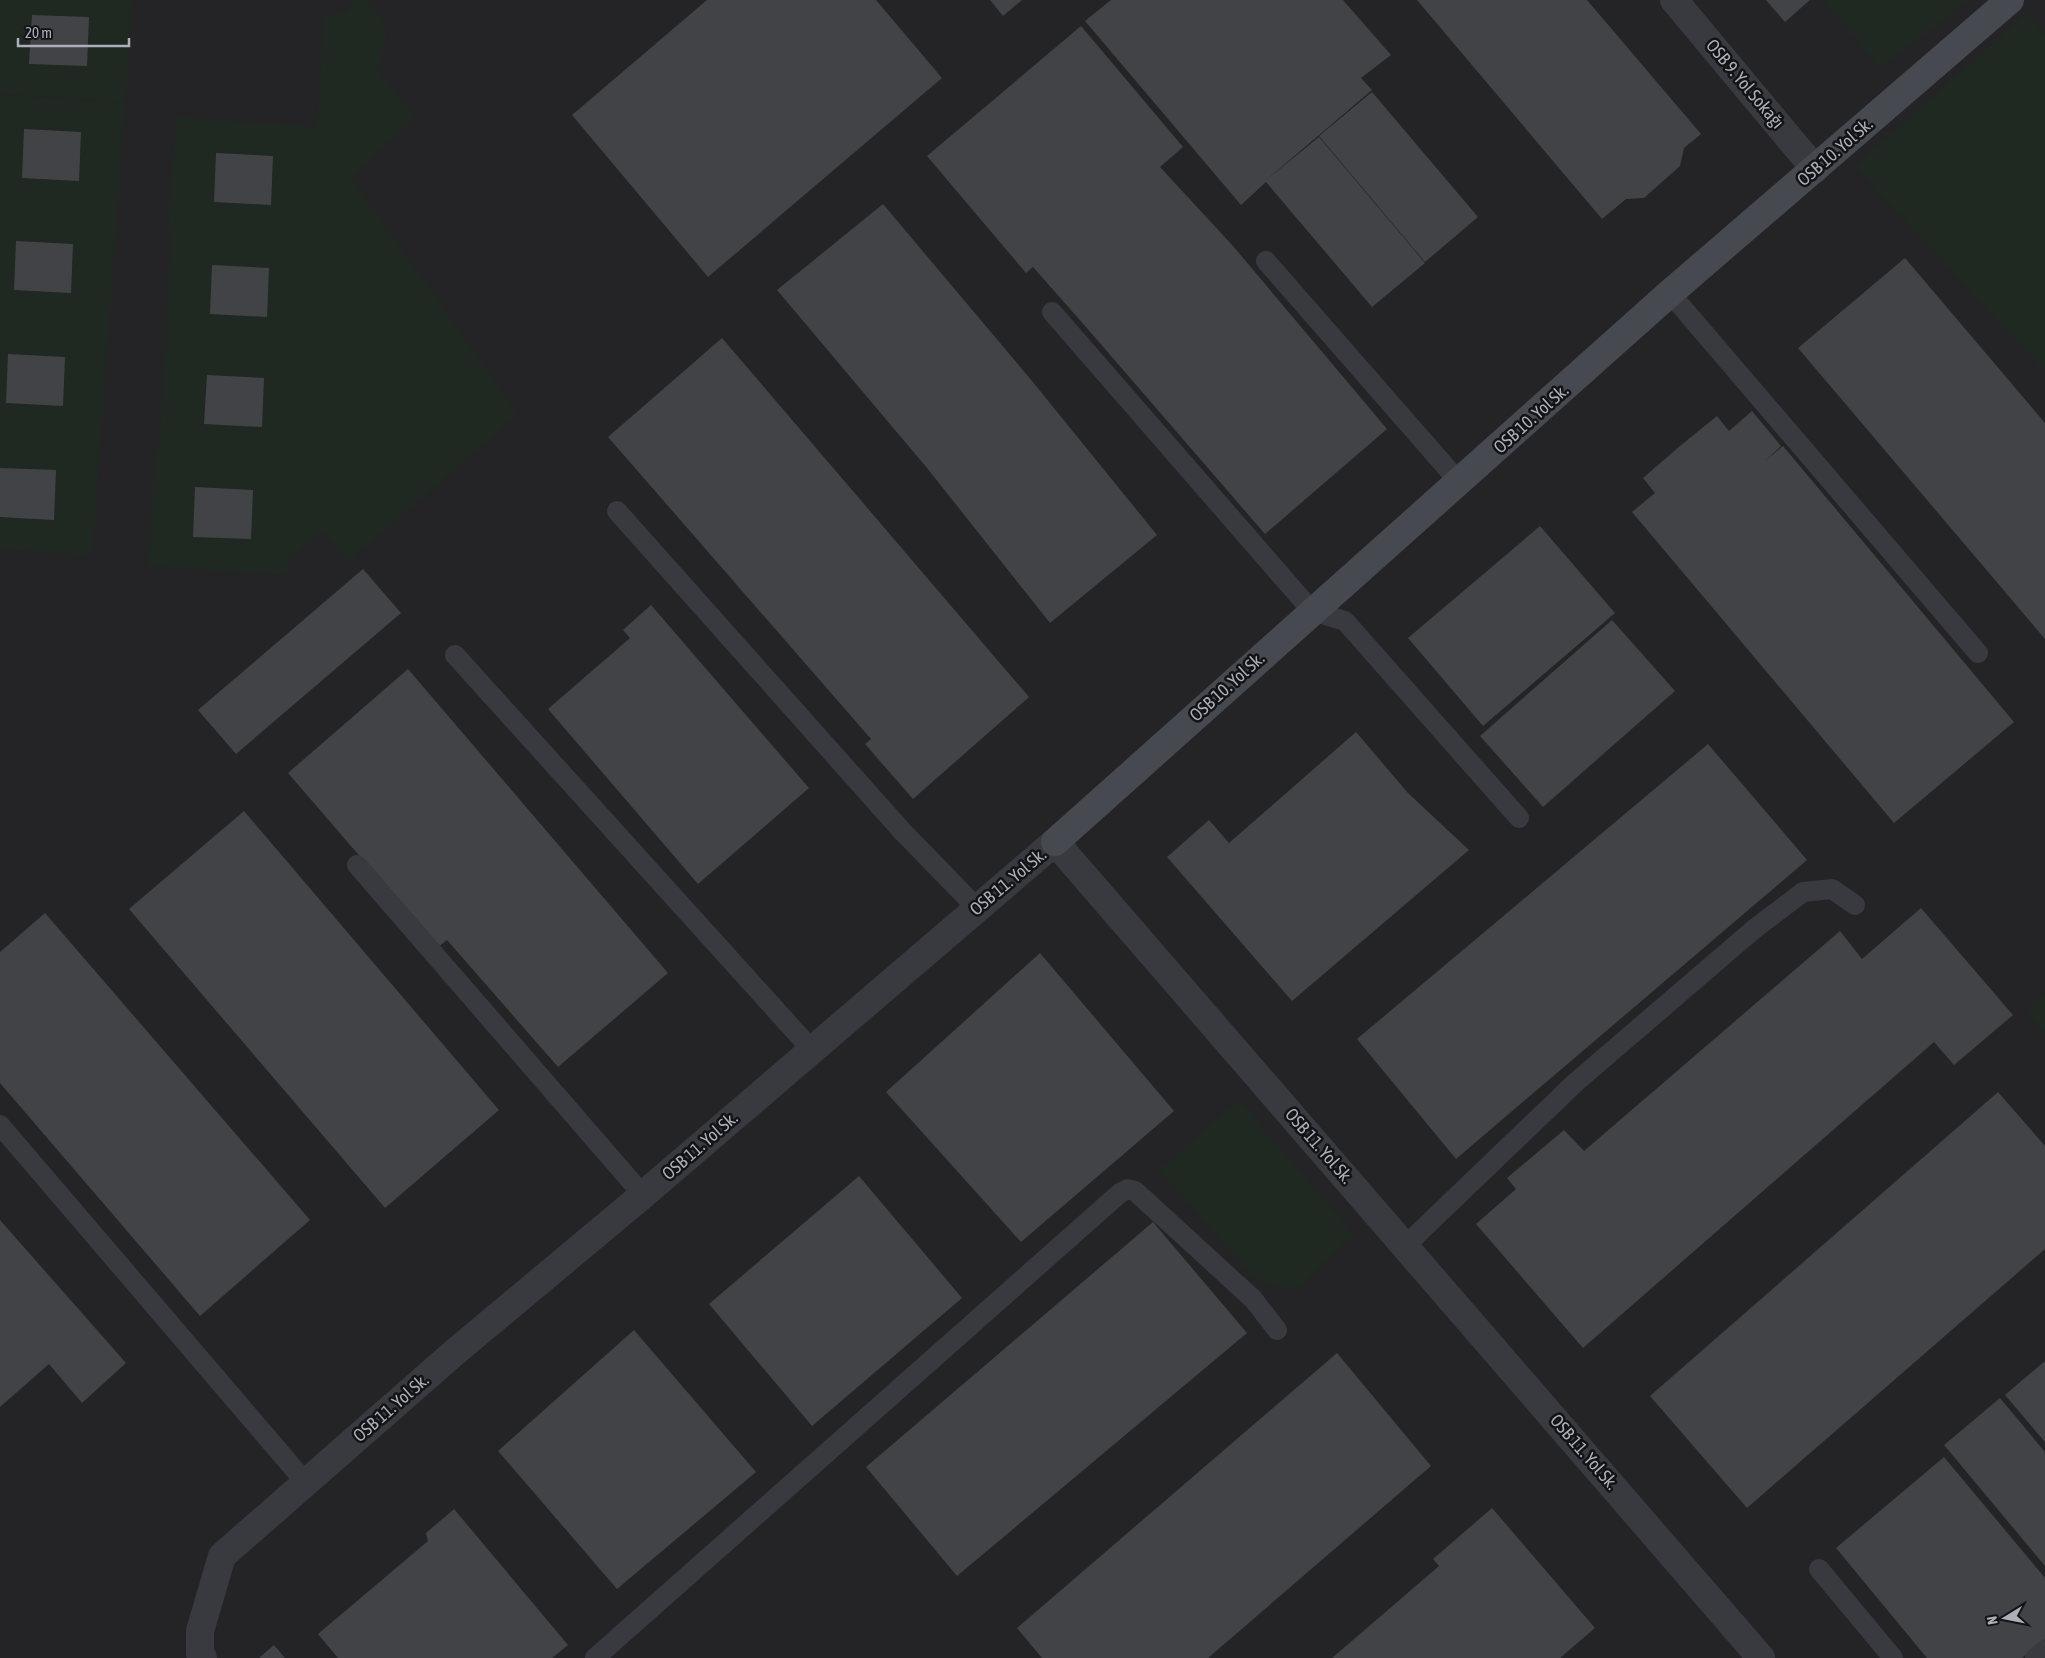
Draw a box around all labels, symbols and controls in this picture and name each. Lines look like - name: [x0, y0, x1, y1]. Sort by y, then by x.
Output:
- scale bar: [18, 15, 129, 47]
- text: 20 m: [25, 24, 52, 41]
- street label: OSB 9. Yol Sokağı: [1702, 35, 1789, 133]
- street label: OSB 10. Yol Sk.: [1793, 113, 1877, 190]
- street label: OSB 10. Yol Sk.: [1489, 380, 1572, 458]
- street label: OSB 10. Yol Sk.: [1185, 648, 1268, 726]
- street label: OSB 11. Yol Sk.: [965, 844, 1050, 920]
- street label: OSB 11. Yol Sk.: [1281, 1104, 1358, 1188]
- street label: OSB 11. Yol Sk.: [658, 1107, 742, 1184]
- street label: OSB 11. Yol Sk.: [349, 1369, 433, 1446]
- street label: OSB 11. Yol Sk.: [1546, 1410, 1623, 1494]
- north arrow: [1980, 1593, 2030, 1643]
- text: N: [1984, 1615, 2001, 1626]

